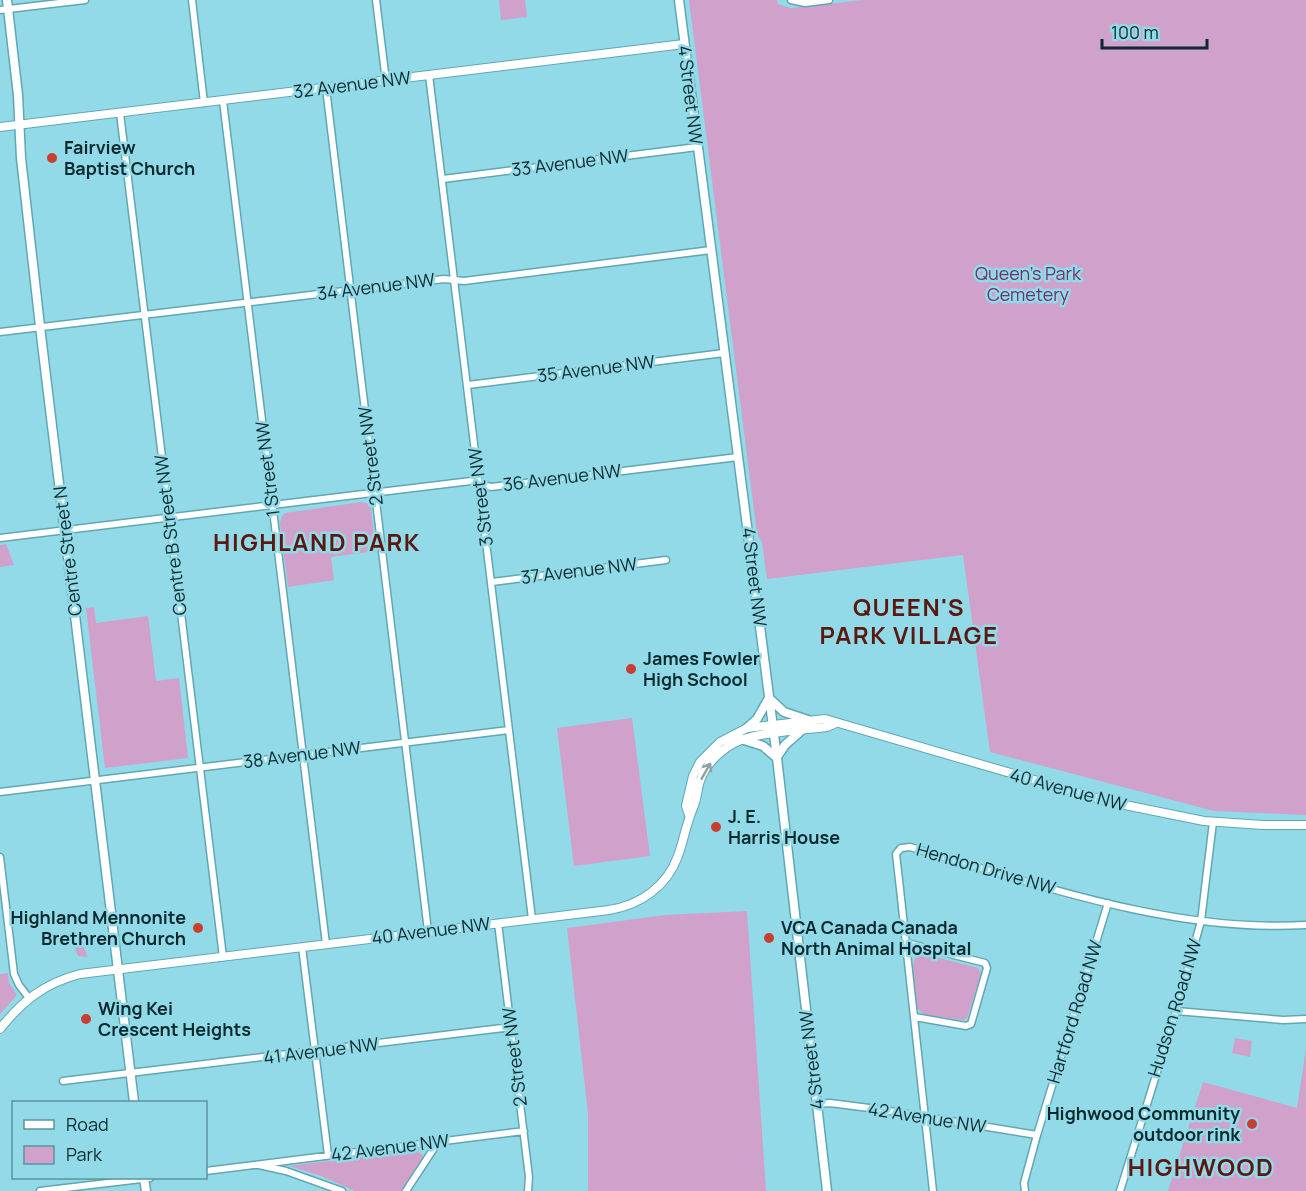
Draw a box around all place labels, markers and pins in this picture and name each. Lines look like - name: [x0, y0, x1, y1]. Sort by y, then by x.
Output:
- place label: Fairview Baptist Church: [64, 135, 195, 180]
- marker: Fairview Baptist Church: [45, 151, 59, 165]
- place label: James Fowler High School: [643, 646, 760, 691]
- marker: James Fowler High School: [624, 662, 638, 676]
- place label: J. E. Harris House: [728, 804, 840, 849]
- marker: J. E. Harris House: [709, 820, 723, 834]
- place label: Highland Mennonite Brethren Church: [10, 905, 186, 950]
- place label: VCA Canada Canada North Animal Hospital: [781, 915, 971, 960]
- marker: Highland Mennonite Brethren Church: [191, 921, 205, 935]
- marker: VCA Canada Canada North Animal Hospital: [762, 931, 776, 945]
- place label: Wing Kei Crescent Heights: [98, 996, 251, 1041]
- marker: Wing Kei Crescent Heights: [79, 1012, 93, 1026]
- place label: Highwood Community outdoor rink: [1047, 1101, 1241, 1146]
- marker: Highwood Community outdoor rink: [1245, 1117, 1259, 1131]

